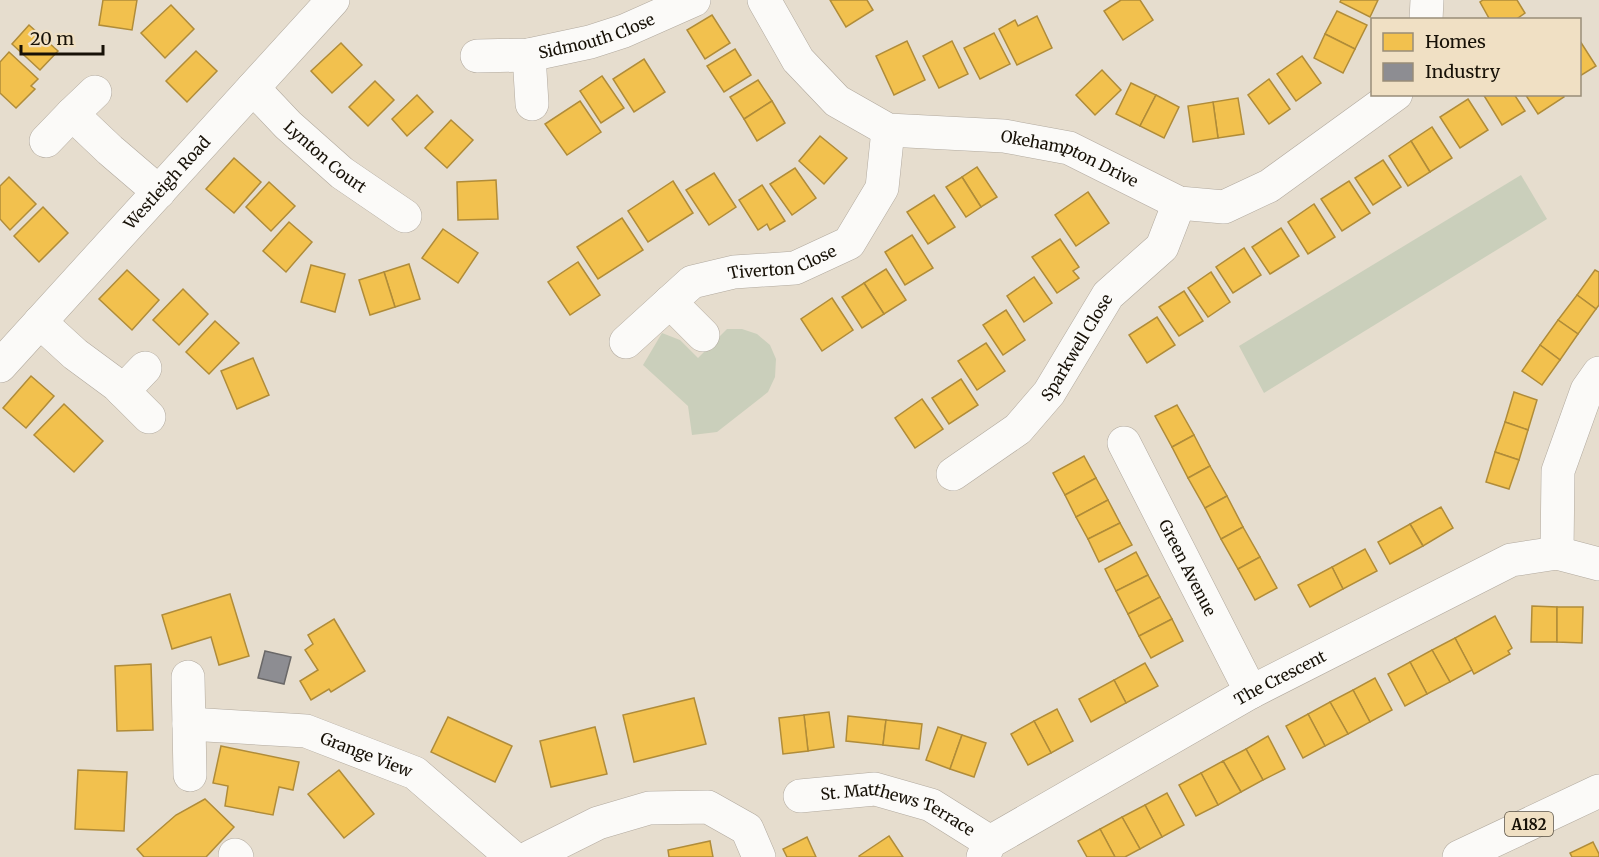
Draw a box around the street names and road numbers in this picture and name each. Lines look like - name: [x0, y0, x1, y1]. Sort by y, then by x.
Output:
- street label: Sidmouth Close: [536, 9, 658, 63]
- street label: Lynton Court: [280, 116, 371, 197]
- street label: Okehampton Drive: [999, 126, 1142, 191]
- street label: Westleigh Road: [119, 132, 215, 234]
- street label: Tiverton Close: [726, 240, 839, 283]
- street label: Sparkwell Close: [1037, 290, 1116, 405]
- street label: Green Avenue: [1155, 516, 1221, 619]
- street label: The Crescent: [1231, 645, 1330, 709]
- street label: Grange View: [318, 728, 416, 781]
- street label: St. Matthews Terrace: [820, 779, 979, 840]
- road number: A182: [1505, 812, 1553, 836]

